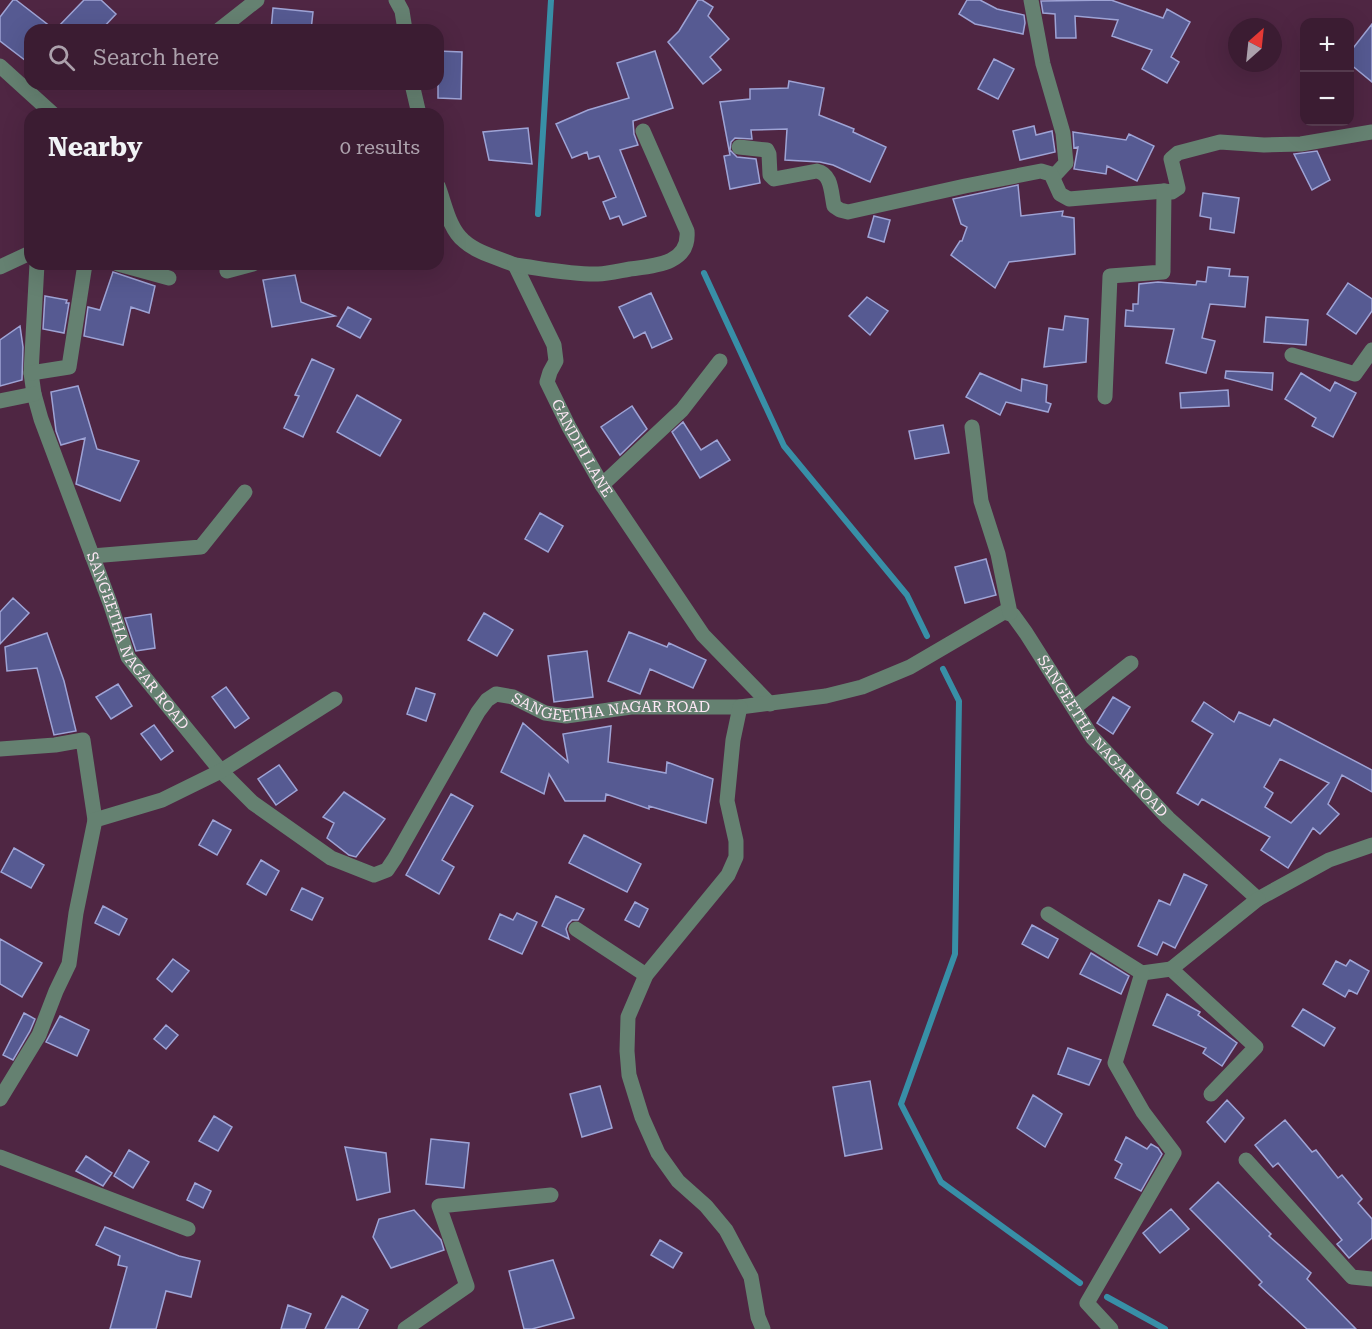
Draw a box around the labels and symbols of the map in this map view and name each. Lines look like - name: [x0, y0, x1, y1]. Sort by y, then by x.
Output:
- north arrow: [1228, 18, 1282, 72]
- street label: GANDHI LANE: [548, 396, 616, 500]
- street label: SANGEETHA NAGAR ROAD: [83, 549, 193, 733]
- street label: SANGEETHA NAGAR ROAD: [1033, 652, 1171, 821]
- street label: SANGEETHA NAGAR ROAD: [509, 689, 710, 725]

